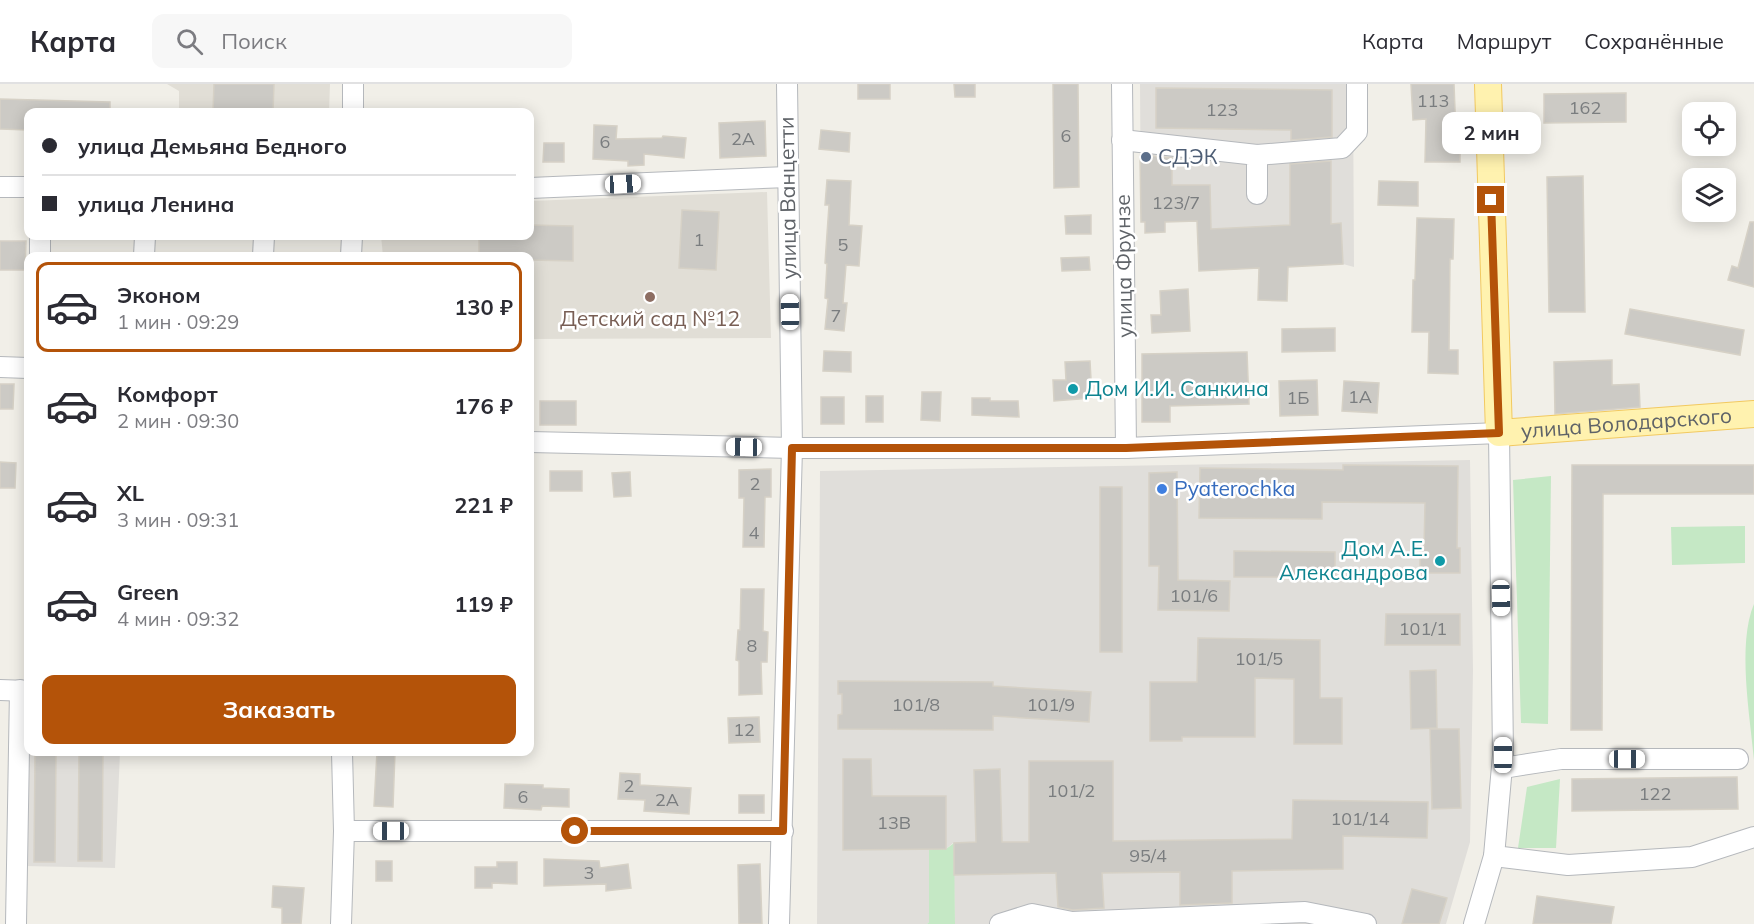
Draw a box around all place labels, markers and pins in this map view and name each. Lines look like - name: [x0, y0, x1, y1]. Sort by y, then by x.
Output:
- place label: СДЭК: [1158, 143, 1218, 169]
- marker: СДЭК: [1139, 150, 1153, 164]
- marker: Детский сад №12: [643, 290, 657, 304]
- place label: Детский сад №12: [560, 305, 740, 331]
- place label: Дом И.И. Санкина: [1085, 375, 1269, 401]
- marker: Дом И.И. Санкина: [1066, 382, 1080, 396]
- place label: Pyaterochka: [1174, 475, 1295, 501]
- marker: Pyaterochka: [1155, 482, 1169, 496]
- place label: Дом А.Е. Александрова: [1279, 535, 1428, 585]
- marker: Дом А.Е. Александрова: [1433, 554, 1447, 568]

